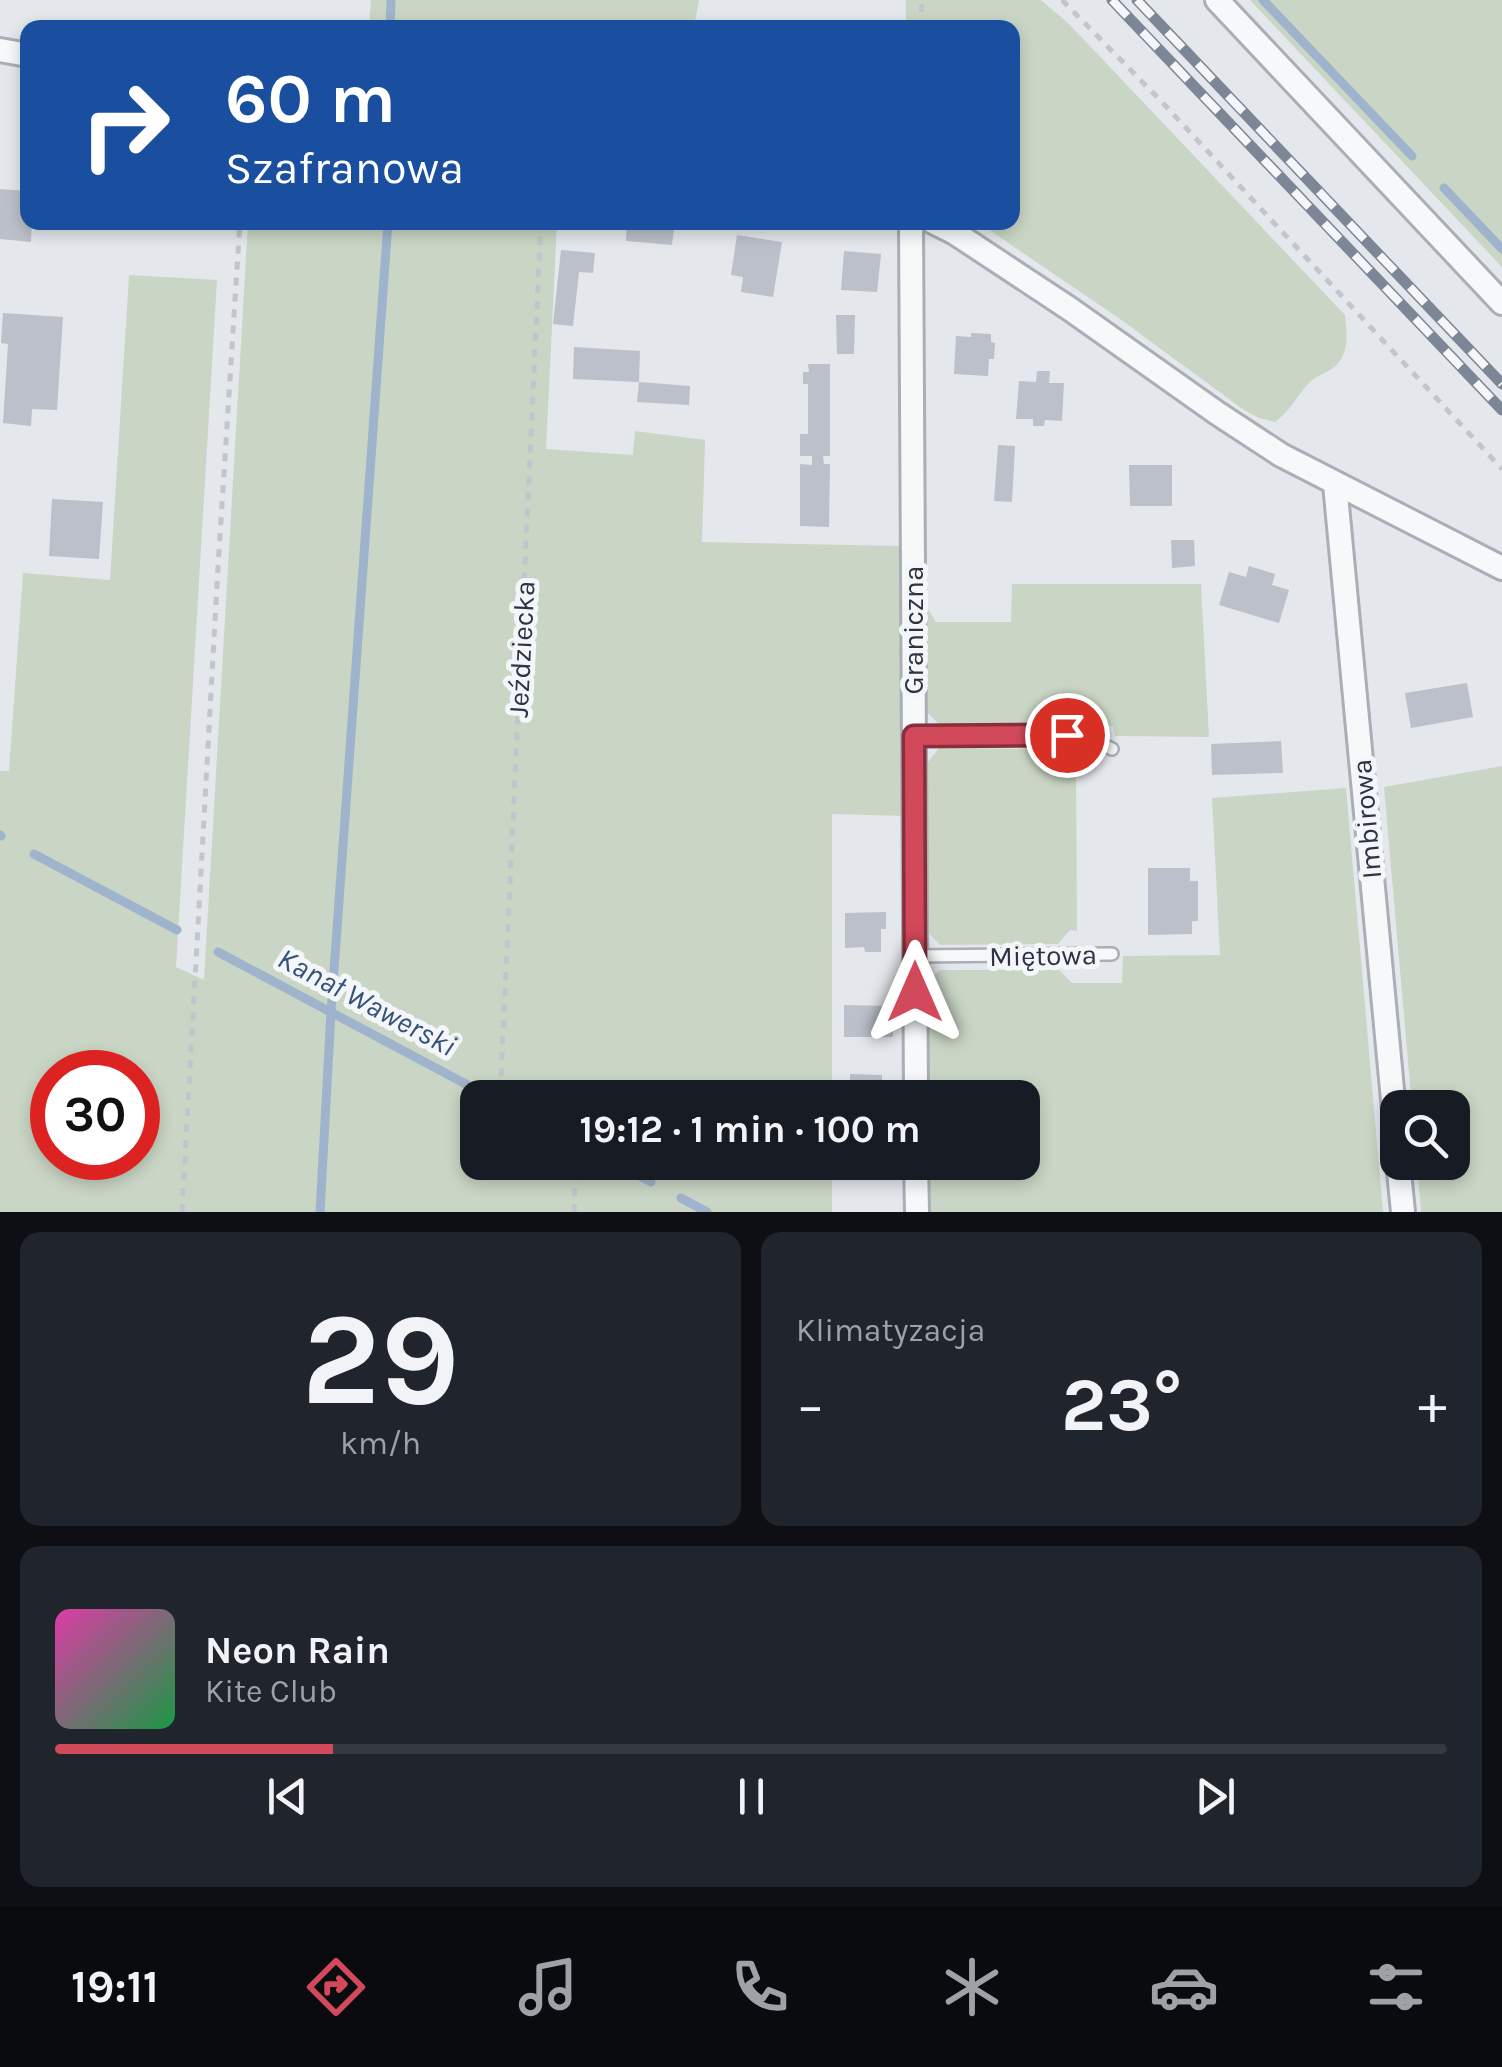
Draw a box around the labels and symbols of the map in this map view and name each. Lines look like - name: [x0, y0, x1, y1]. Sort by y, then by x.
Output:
- street label: Graniczna: [897, 566, 930, 694]
- street label: Jeździecka: [501, 580, 542, 718]
- pin: [1025, 693, 1110, 778]
- street label: Imbirowa: [1345, 758, 1388, 880]
- street label: Miętowa: [989, 938, 1097, 973]
- water label: Kanał Wawerski: [272, 940, 462, 1064]
- position arrow: [863, 940, 967, 1044]
- speed limit sign: 30: [30, 1050, 160, 1180]

